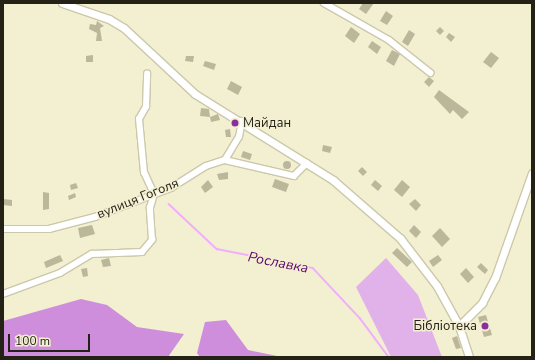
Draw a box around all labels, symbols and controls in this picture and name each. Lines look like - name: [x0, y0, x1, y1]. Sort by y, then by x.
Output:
- place label: Майдан: [243, 115, 291, 131]
- marker: Майдан: [230, 118, 240, 128]
- street label: вулиця Гоголя: [95, 175, 181, 223]
- water label: Рославка: [246, 249, 310, 277]
- place label: Бібліотека: [413, 318, 477, 334]
- marker: Бібліотека: [480, 321, 490, 331]
- scale bar: [10, 326, 92, 352]
- text: 100 m: [15, 333, 50, 349]

